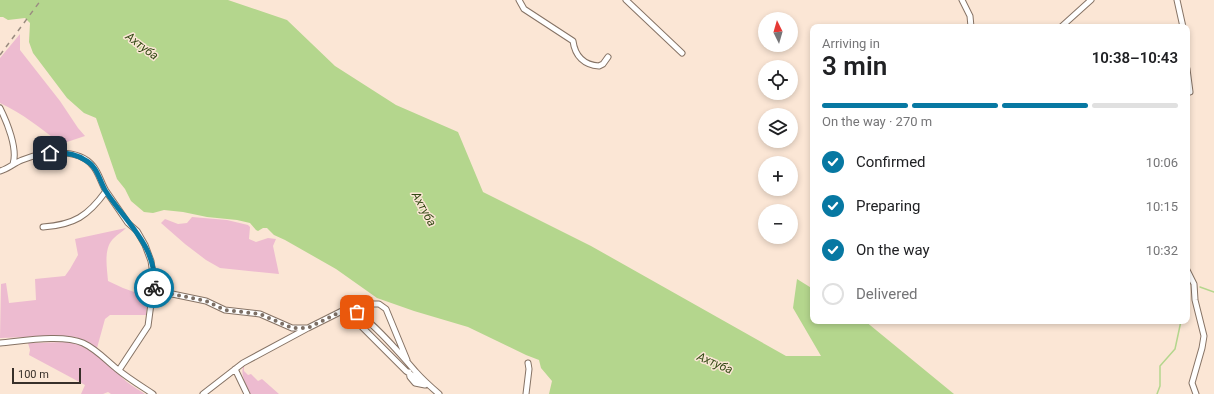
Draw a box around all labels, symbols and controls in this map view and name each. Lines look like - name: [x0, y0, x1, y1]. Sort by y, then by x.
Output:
- north arrow: [758, 12, 798, 52]
- map controls: [758, 12, 798, 244]
- water label: Ахтуба: [122, 29, 161, 63]
- text: Arriving in: [822, 36, 880, 51]
- text: 10:38–10:43: [1092, 49, 1178, 67]
- text: 3 min: [822, 51, 887, 81]
- button: locate: [758, 60, 798, 100]
- button: layers: [758, 108, 798, 148]
- text: On the way · 270 m: [822, 114, 932, 129]
- pin: [33, 136, 67, 170]
- icon: home: [39, 142, 61, 164]
- icon: check: [822, 151, 844, 173]
- text: Confirmed: [856, 153, 926, 171]
- text: 10:06: [1146, 155, 1178, 170]
- button: +: [758, 156, 798, 196]
- water label: Ахтуба: [408, 188, 439, 229]
- icon: check: [822, 195, 844, 217]
- text: Preparing: [856, 197, 920, 215]
- text: 10:15: [1146, 199, 1178, 214]
- button: −: [758, 204, 798, 244]
- icon: check: [822, 239, 844, 261]
- text: On the way: [856, 241, 930, 259]
- text: 10:32: [1146, 243, 1178, 258]
- courier: [134, 268, 174, 308]
- icon: bike: [143, 277, 165, 299]
- text: Delivered: [856, 285, 918, 303]
- pin: [340, 295, 374, 329]
- icon: bag: [346, 301, 368, 323]
- water label: Ахтуба: [694, 349, 735, 377]
- scale bar: [12, 366, 81, 385]
- text: 100 m: [18, 368, 49, 381]

